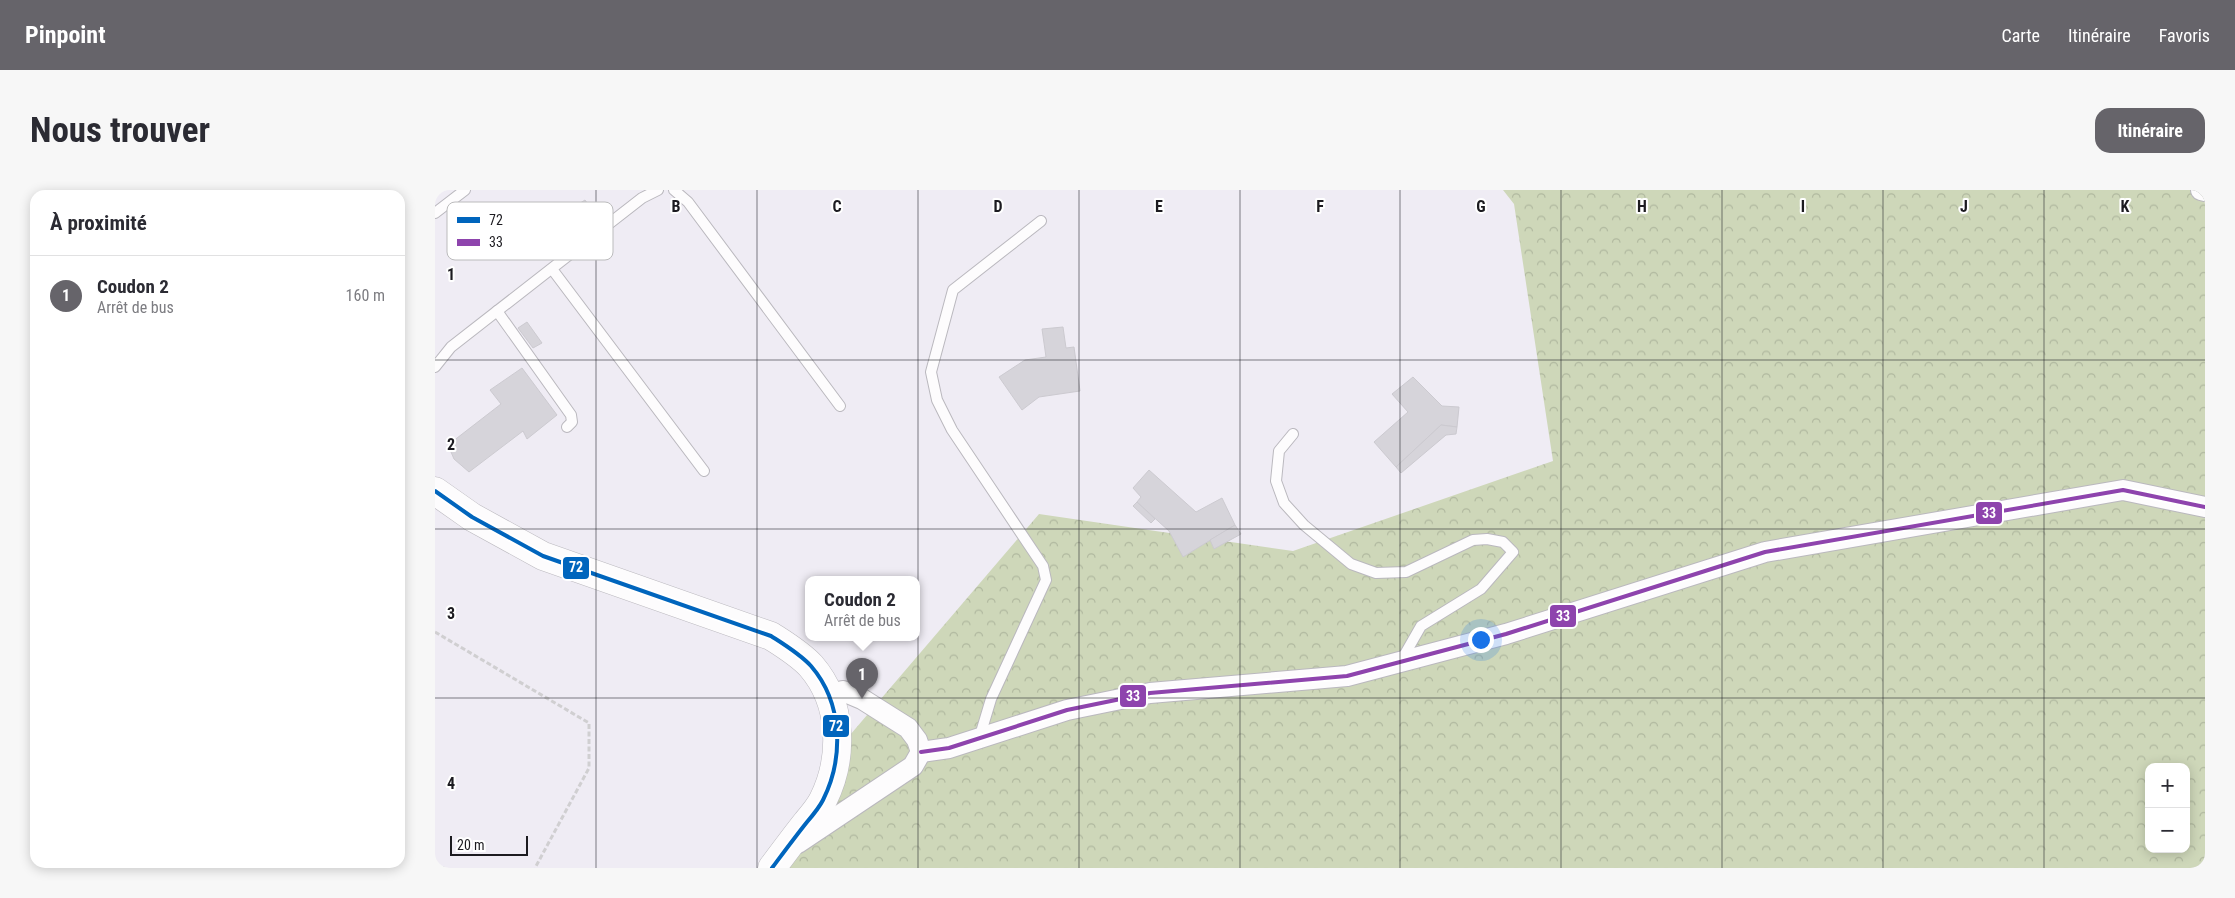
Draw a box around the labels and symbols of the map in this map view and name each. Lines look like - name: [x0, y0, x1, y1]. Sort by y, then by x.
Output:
- text: B: [672, 197, 681, 216]
- text: C: [832, 197, 842, 216]
- text: D: [993, 197, 1003, 216]
- text: E: [1155, 197, 1163, 216]
- text: F: [1316, 197, 1324, 216]
- text: G: [1476, 197, 1486, 216]
- text: H: [1637, 197, 1647, 216]
- text: I: [1801, 197, 1805, 216]
- text: J: [1960, 197, 1968, 216]
- text: K: [2121, 197, 2130, 216]
- legend: [447, 202, 613, 260]
- text: 72: [489, 212, 503, 228]
- text: 33: [489, 234, 503, 250]
- text: 1: [447, 265, 455, 284]
- text: 2: [447, 435, 455, 454]
- line badge: 33: [1975, 501, 2003, 525]
- text: 33: [1982, 505, 1996, 521]
- line badge: 72: [562, 556, 590, 580]
- text: 72: [569, 559, 583, 575]
- text: 3: [447, 604, 455, 623]
- line badge: 33: [1549, 604, 1577, 628]
- text: 33: [1556, 608, 1570, 624]
- your location: [1468, 627, 1494, 653]
- pin: 1: [846, 658, 878, 699]
- line badge: 33: [1119, 684, 1147, 708]
- text: 33: [1126, 688, 1140, 704]
- line badge: 72: [822, 714, 850, 738]
- text: 72: [829, 718, 843, 734]
- text: 4: [447, 774, 455, 793]
- scale bar: [450, 833, 527, 856]

